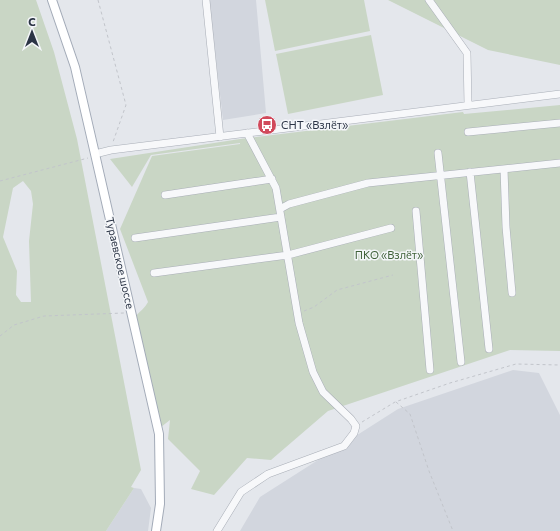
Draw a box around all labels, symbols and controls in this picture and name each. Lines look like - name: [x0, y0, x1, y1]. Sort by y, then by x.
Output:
- north arrow: [12, 12, 52, 52]
- text: С: [28, 15, 36, 28]
- bus stop icon: СНТ «Взлёт»: [256, 114, 278, 136]
- place label: СНТ «Взлёт»: [281, 118, 348, 131]
- street label: Тураевское шоссе: [104, 216, 137, 310]
- park label: ПКО «Взлёт»: [355, 248, 423, 261]

